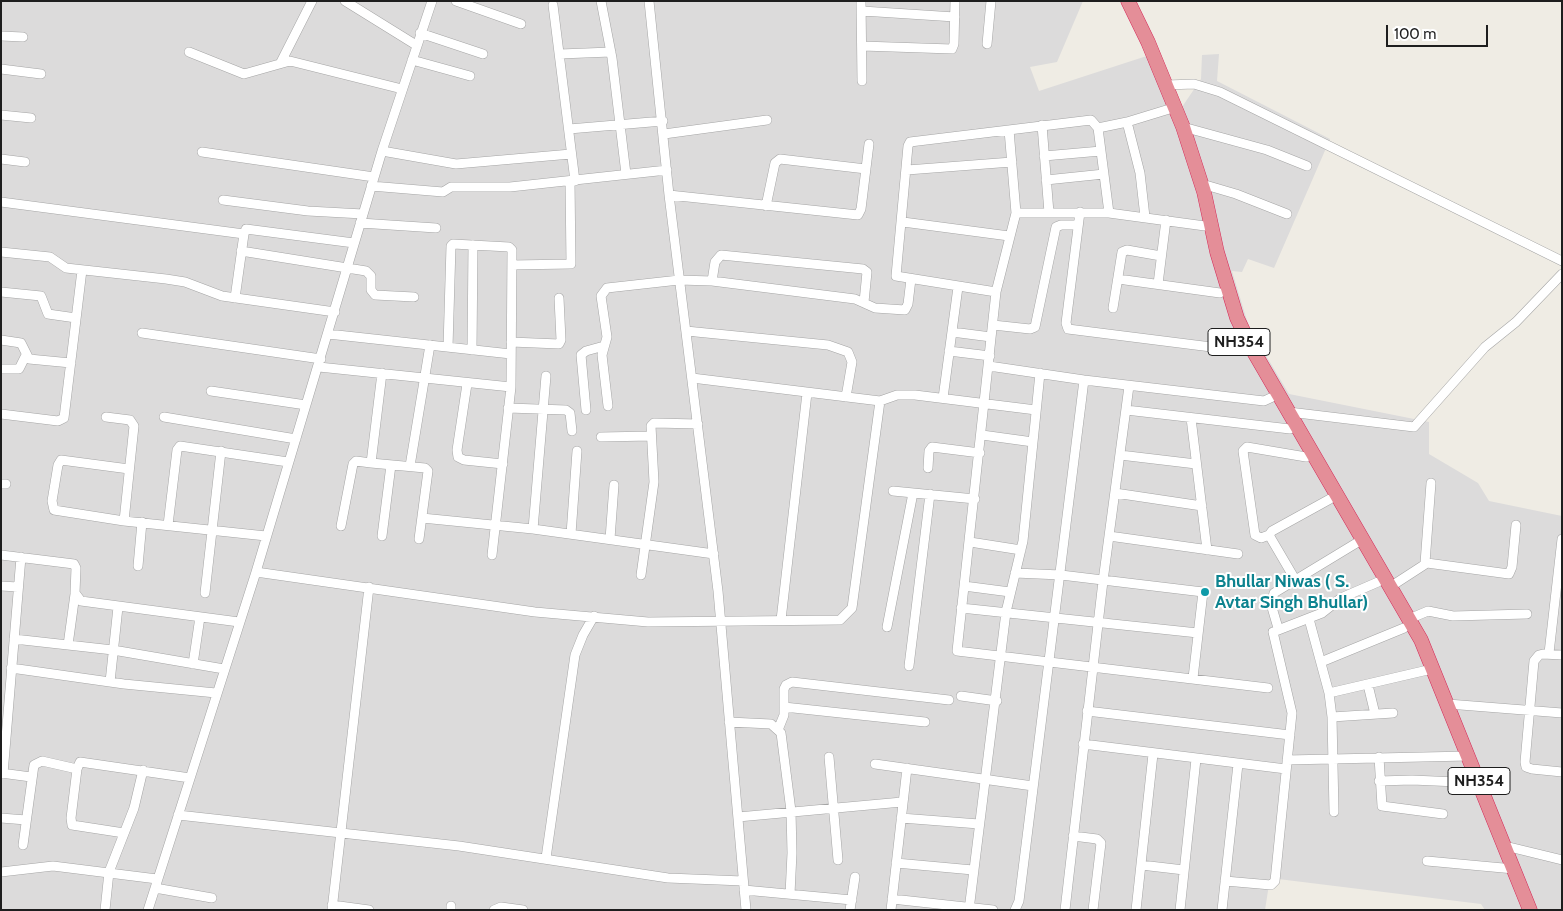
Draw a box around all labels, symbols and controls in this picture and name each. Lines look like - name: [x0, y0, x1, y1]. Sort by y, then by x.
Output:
- scale bar: [1388, 15, 1490, 47]
- text: 100 m: [1394, 25, 1436, 43]
- road number: NH354: [1208, 328, 1270, 356]
- place label: Bhullar Niwas ( S. Avtar Singh Bhullar): [1215, 571, 1368, 614]
- marker: Bhullar Niwas ( S. Avtar Singh Bhullar): [1199, 586, 1211, 598]
- road number: NH354: [1448, 768, 1510, 794]

